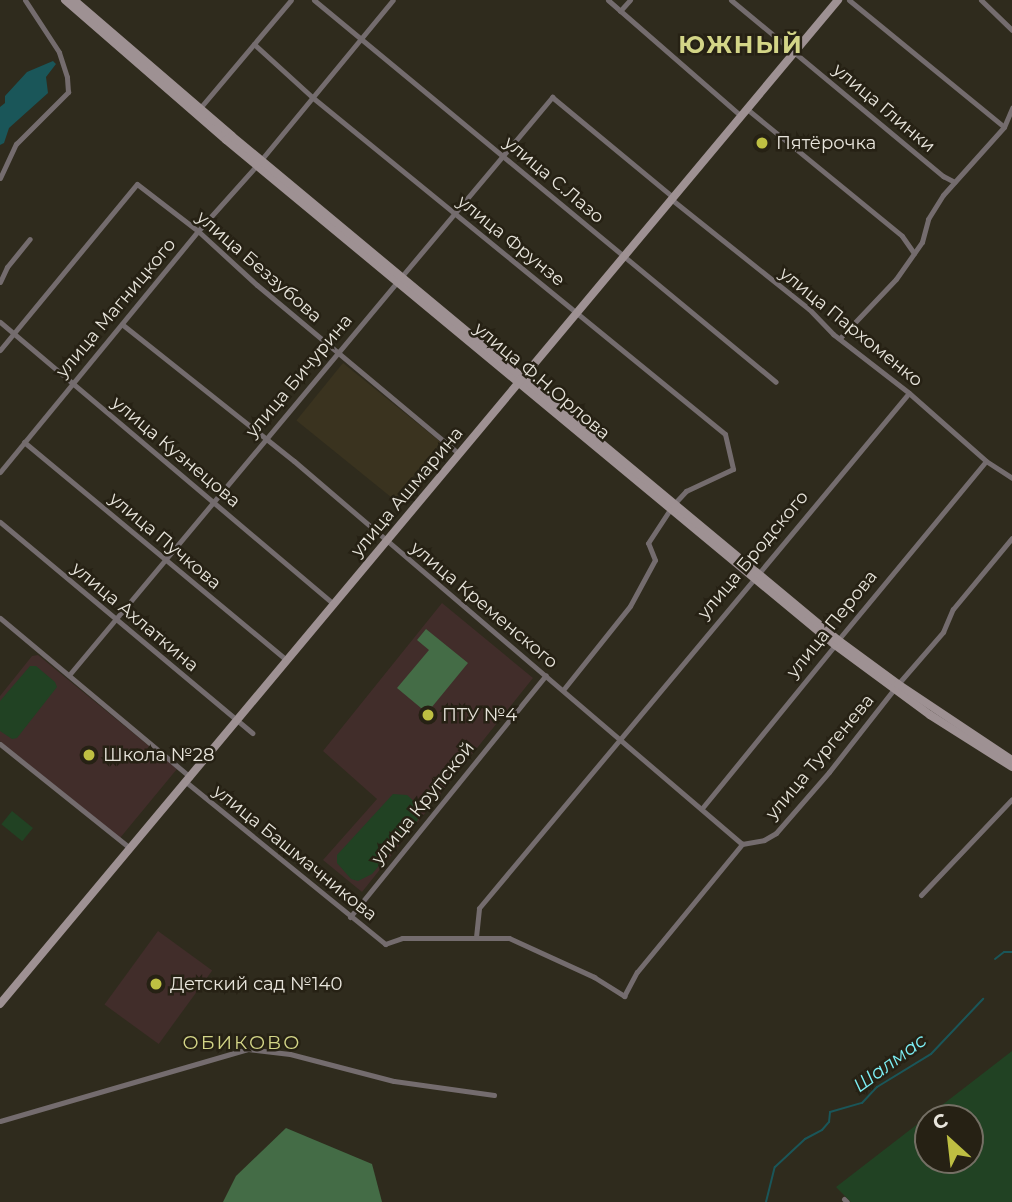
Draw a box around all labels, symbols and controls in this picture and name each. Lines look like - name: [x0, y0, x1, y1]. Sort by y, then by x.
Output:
- district label: ЮЖНЫЙ: [679, 31, 803, 59]
- street label: улица Глинки: [828, 59, 940, 157]
- street label: улица С.Лазо: [500, 132, 608, 228]
- place label: Пятёрочка: [776, 132, 876, 154]
- marker: Пятёрочка: [754, 135, 770, 151]
- street label: улица Фрунзе: [453, 191, 569, 291]
- street label: улица Беззубова: [192, 207, 326, 327]
- street label: улица Магницкого: [51, 234, 181, 382]
- street label: улица Пархоменко: [775, 263, 927, 391]
- street label: улица Бичурина: [241, 310, 357, 442]
- street label: улица Ф.Н.Орлова: [470, 318, 614, 444]
- street label: улица Кузнецова: [107, 392, 245, 512]
- street label: улица Ашмарина: [346, 423, 468, 561]
- street label: улица Бродского: [693, 486, 813, 624]
- street label: улица Пучкова: [105, 488, 225, 594]
- street label: улица Кременского: [406, 537, 562, 673]
- street label: улица Ахлаткина: [67, 558, 203, 676]
- street label: улица Перова: [782, 566, 882, 682]
- street label: улица Тургенева: [761, 690, 879, 824]
- place label: ПТУ №4: [442, 704, 517, 726]
- marker: ПТУ №4: [420, 707, 436, 723]
- street label: улица Крупской: [367, 737, 479, 869]
- place label: Школа №28: [103, 744, 214, 766]
- marker: Школа №28: [81, 747, 97, 763]
- street label: улица Башмачникова: [209, 780, 381, 926]
- place label: Детский сад №140: [170, 973, 342, 995]
- marker: Детский сад №140: [148, 976, 164, 992]
- water label: Шалмас: [849, 1029, 931, 1097]
- district label: ОБИКОВО: [183, 1032, 301, 1054]
- north arrow: [914, 1104, 984, 1174]
- text: С: [929, 1108, 952, 1135]

